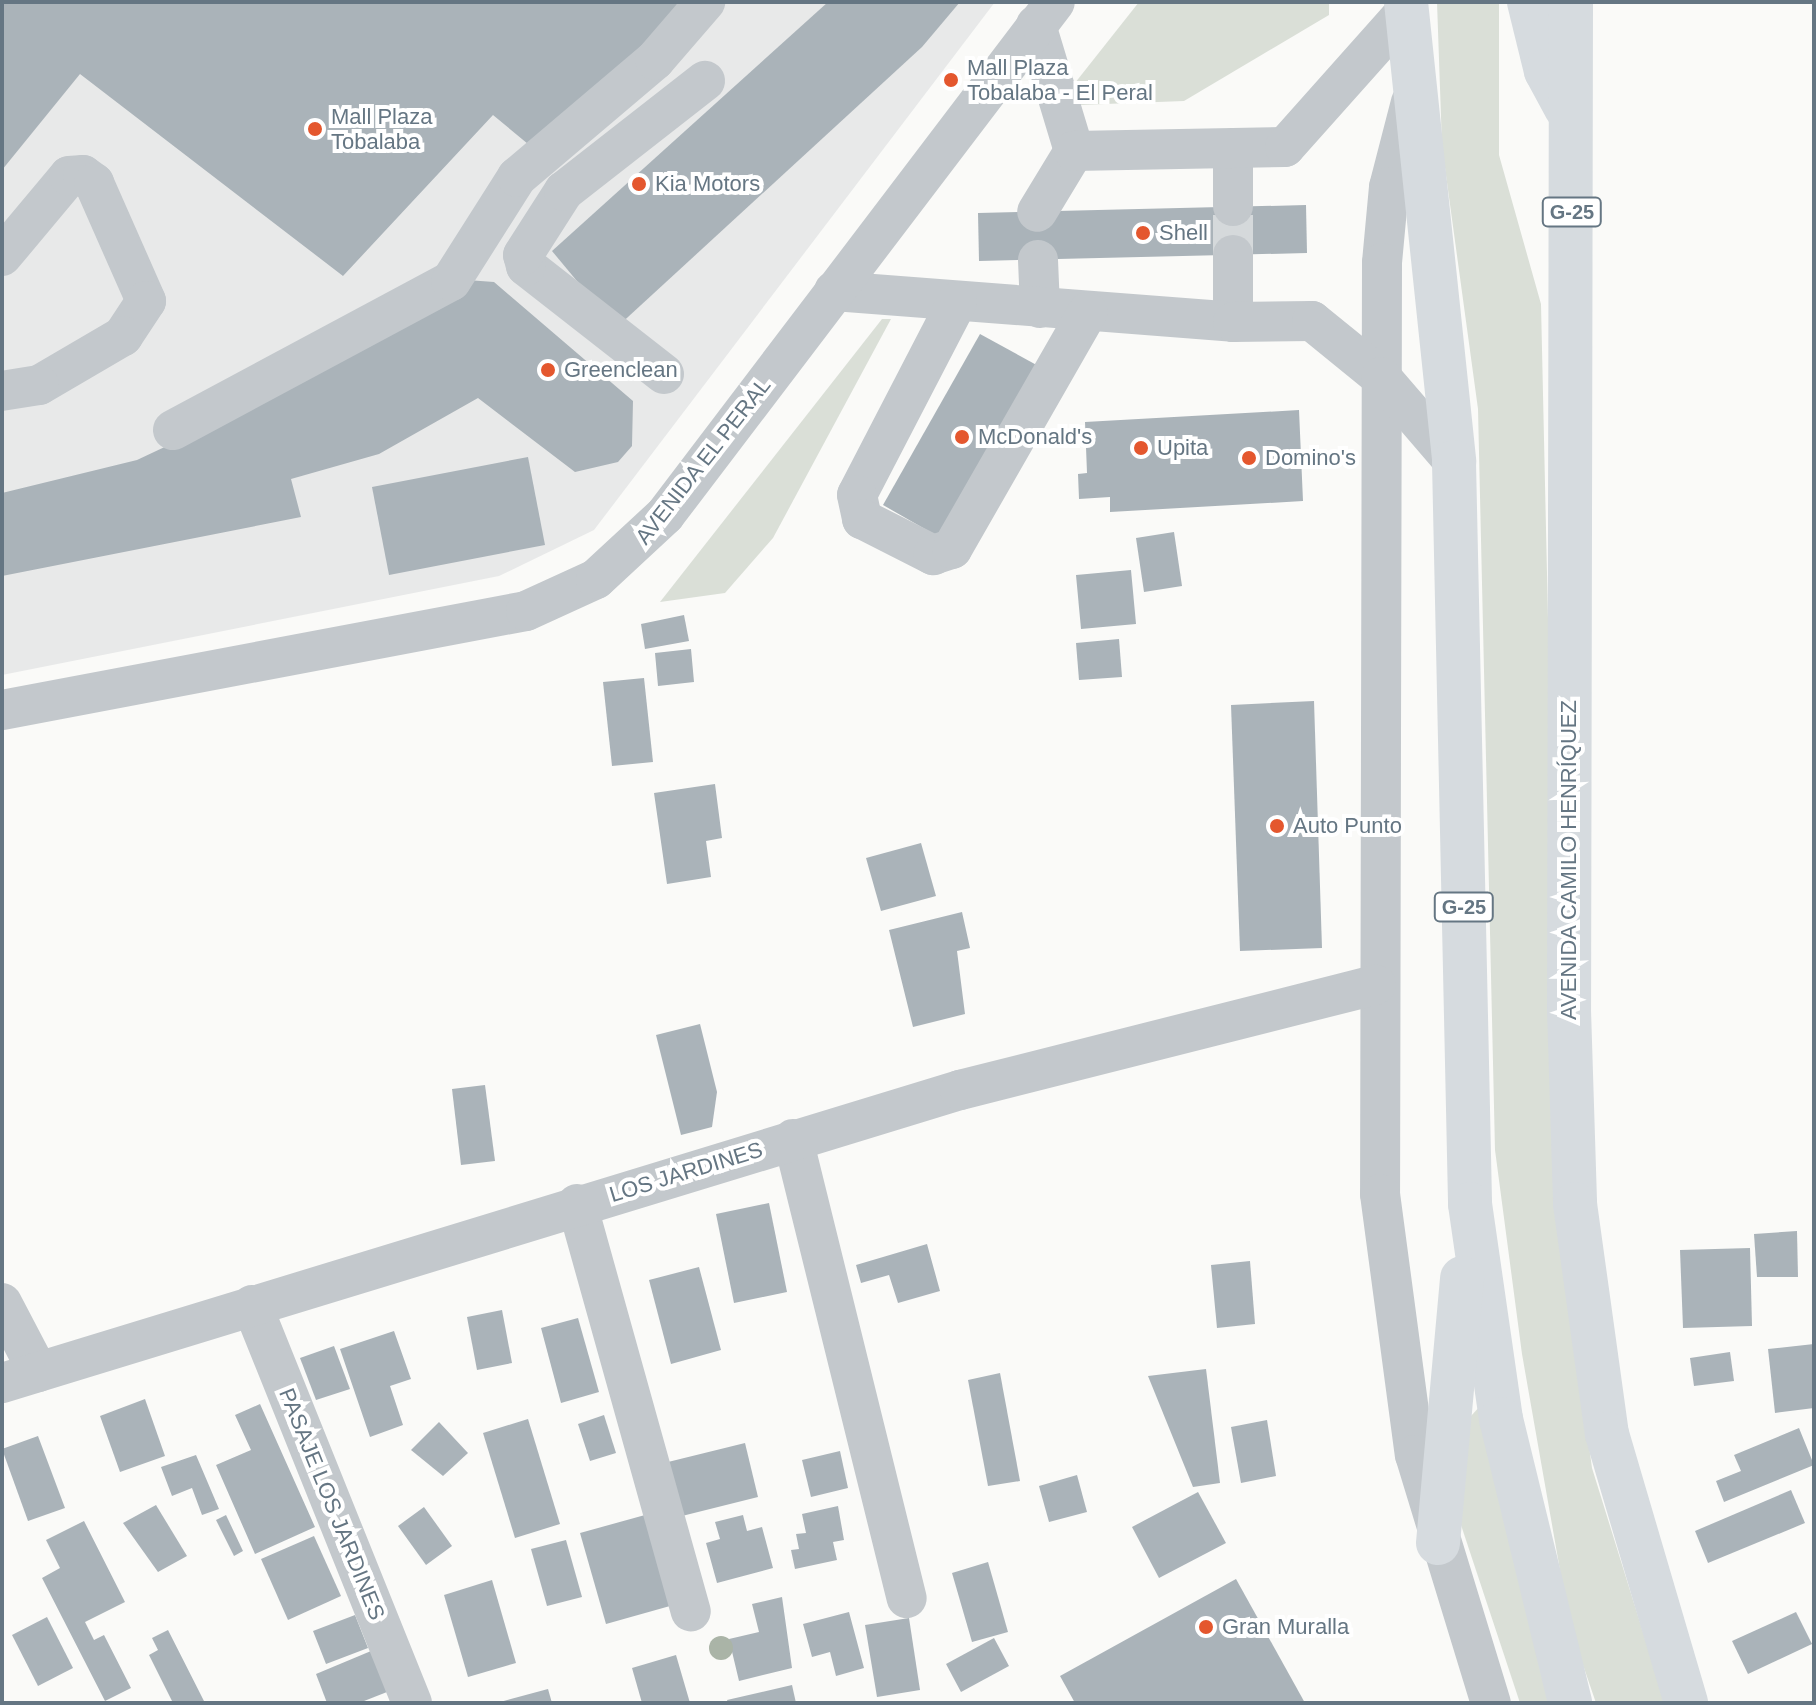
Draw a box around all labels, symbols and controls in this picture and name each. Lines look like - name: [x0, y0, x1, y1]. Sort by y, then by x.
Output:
- place label: Mall Plaza Tobalaba - El Peral: [967, 54, 1153, 106]
- marker: Mall Plaza Tobalaba - El Peral: [942, 71, 960, 89]
- place label: Mall Plaza Tobalaba: [331, 103, 432, 154]
- marker: Mall Plaza Tobalaba: [306, 120, 324, 138]
- place label: Kia Motors: [655, 171, 760, 197]
- marker: Kia Motors: [630, 175, 648, 193]
- road number: G-25: [1540, 196, 1604, 228]
- place label: Shell: [1159, 220, 1208, 246]
- marker: Shell: [1134, 224, 1152, 242]
- place label: Greenclean: [564, 357, 678, 383]
- marker: Greenclean: [539, 361, 557, 379]
- street label: AVENIDA EL PERAL: [629, 372, 777, 550]
- place label: McDonald's: [978, 424, 1092, 450]
- marker: McDonald's: [953, 428, 971, 446]
- place label: Upita: [1157, 435, 1208, 461]
- marker: Upita: [1132, 439, 1150, 457]
- place label: Domino's: [1265, 445, 1356, 471]
- marker: Domino's: [1240, 449, 1258, 467]
- street label: AVENIDA CAMILO HENRÍQUEZ: [1556, 699, 1582, 1021]
- place label: Auto Punto: [1293, 813, 1402, 839]
- marker: Auto Punto: [1268, 817, 1286, 835]
- road number: G-25: [1432, 891, 1496, 923]
- street label: LOS JARDINES: [606, 1136, 766, 1208]
- street label: PASAJE LOS JARDINES: [273, 1384, 391, 1624]
- place label: Gran Muralla: [1222, 1614, 1349, 1640]
- marker: Gran Muralla: [1197, 1618, 1215, 1636]

